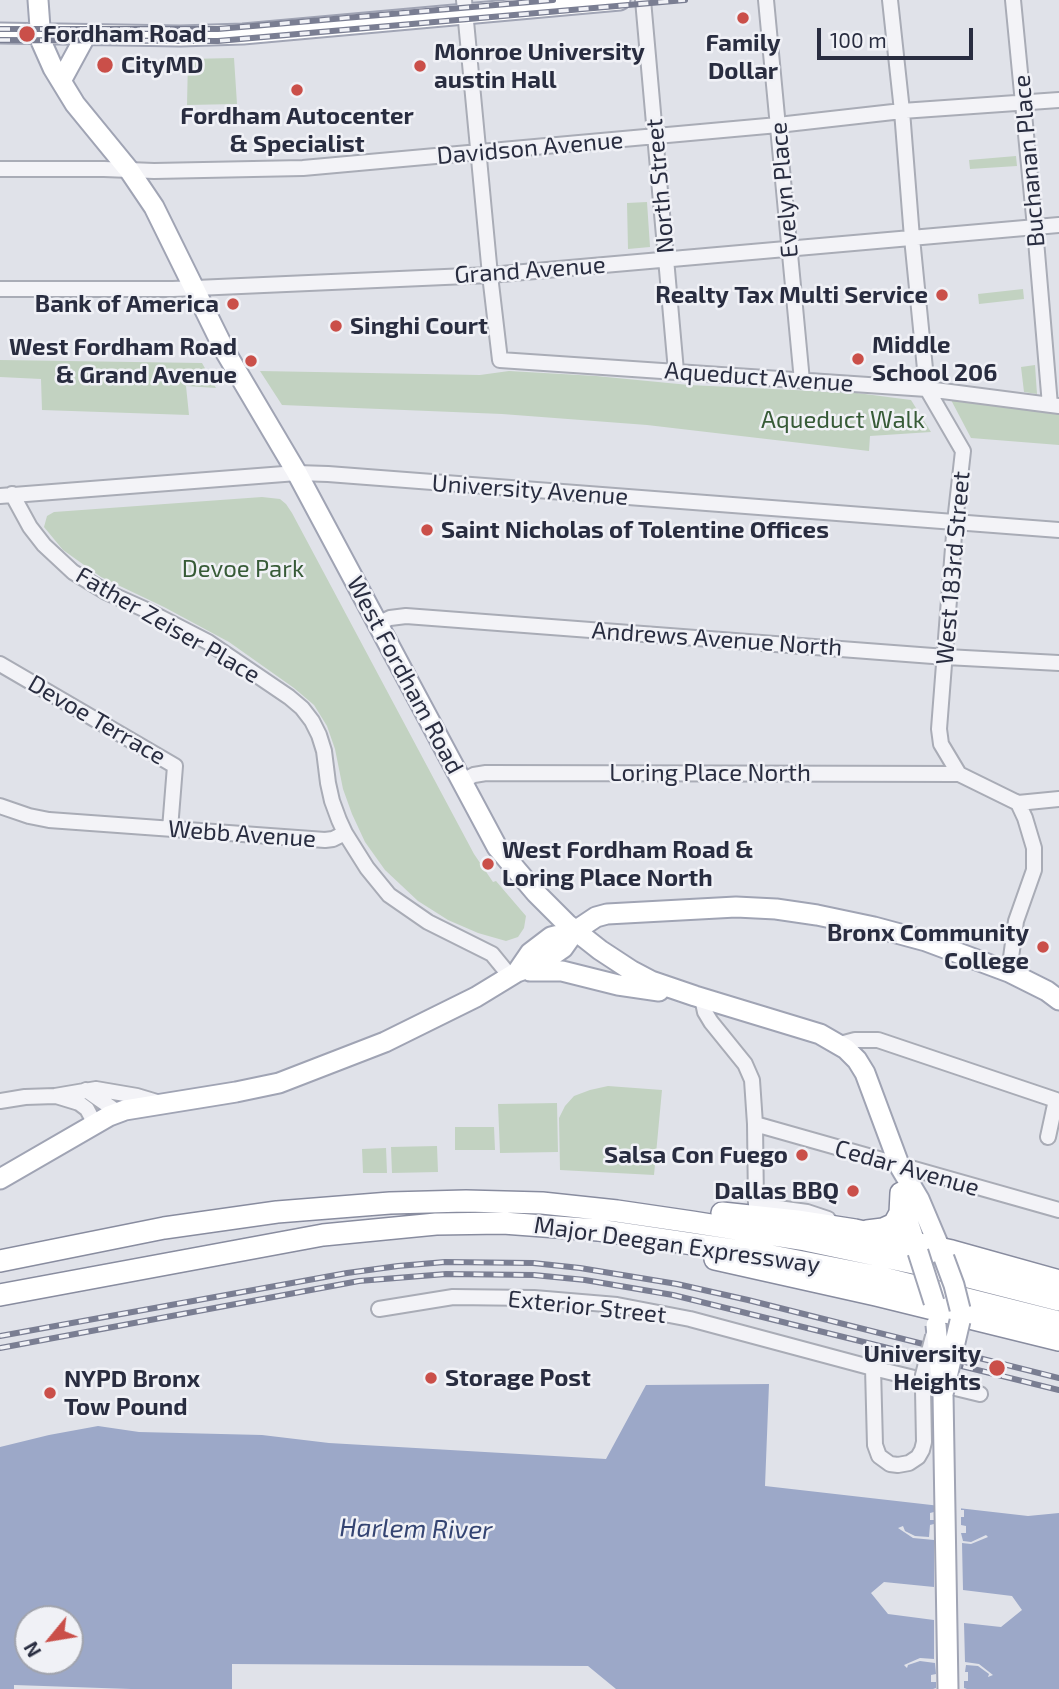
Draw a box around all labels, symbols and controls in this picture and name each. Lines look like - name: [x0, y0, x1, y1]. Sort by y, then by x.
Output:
- marker: Family Dollar: [735, 10, 751, 26]
- scale bar: [821, 14, 977, 58]
- place label: Fordham Road: [43, 20, 207, 48]
- marker: Fordham Road: [17, 24, 37, 44]
- text: 100 m: [830, 27, 887, 52]
- place label: Family Dollar: [705, 29, 781, 85]
- place label: Monroe University austin Hall: [434, 38, 645, 94]
- place label: CityMD: [121, 51, 204, 79]
- marker: CityMD: [95, 55, 115, 75]
- marker: Monroe University austin Hall: [412, 58, 428, 74]
- street label: Buchanan Place: [1007, 74, 1051, 248]
- marker: Fordham Autocenter & Specialist: [289, 82, 305, 98]
- place label: Fordham Autocenter & Specialist: [180, 102, 414, 158]
- street label: North Street: [640, 117, 680, 255]
- street label: Evelyn Place: [764, 121, 804, 259]
- street label: Davidson Avenue: [436, 126, 624, 170]
- street label: Grand Avenue: [454, 250, 606, 290]
- place label: Realty Tax Multi Service: [655, 281, 928, 309]
- marker: Realty Tax Multi Service: [934, 287, 950, 303]
- place label: Bank of America: [35, 290, 219, 318]
- marker: Bank of America: [225, 296, 241, 312]
- place label: Singhi Court: [350, 312, 488, 340]
- marker: Singhi Court: [328, 318, 344, 334]
- place label: Middle School 206: [872, 331, 997, 387]
- place label: West Fordham Road & Grand Avenue: [9, 333, 237, 389]
- marker: Middle School 206: [850, 351, 866, 367]
- marker: West Fordham Road & Grand Avenue: [243, 353, 259, 369]
- street label: Aqueduct Avenue: [664, 356, 854, 398]
- park label: Aqueduct Walk: [761, 406, 925, 434]
- street label: University Avenue: [431, 469, 629, 511]
- street label: West 183rd Street: [930, 470, 976, 666]
- place label: Saint Nicholas of Tolentine Offices: [441, 516, 829, 544]
- marker: Saint Nicholas of Tolentine Offices: [419, 522, 435, 538]
- park label: Devoe Park: [182, 555, 304, 583]
- street label: Father Zeiser Place: [71, 561, 265, 689]
- street label: West Fordham Road: [341, 571, 469, 779]
- street label: Andrews Avenue North: [591, 616, 843, 662]
- street label: Devoe Terrace: [23, 669, 171, 771]
- street label: Loring Place North: [609, 759, 811, 787]
- street label: Webb Avenue: [167, 814, 317, 854]
- place label: West Fordham Road & Loring Place North: [502, 836, 753, 892]
- marker: West Fordham Road & Loring Place North: [480, 856, 496, 872]
- place label: Bronx Community College: [827, 919, 1029, 975]
- marker: Bronx Community College: [1035, 939, 1051, 955]
- street label: Cedar Avenue: [831, 1134, 983, 1202]
- place label: Salsa Con Fuego: [604, 1141, 788, 1169]
- marker: Salsa Con Fuego: [794, 1147, 810, 1163]
- place label: Dallas BBQ: [714, 1177, 839, 1205]
- marker: Dallas BBQ: [845, 1183, 861, 1199]
- street label: Major Deegan Expressway: [532, 1211, 822, 1279]
- street label: Exterior Street: [506, 1284, 668, 1330]
- place label: University Heights: [864, 1340, 981, 1396]
- marker: University Heights: [987, 1358, 1007, 1378]
- place label: Storage Post: [445, 1364, 591, 1392]
- place label: NYPD Bronx Tow Pound: [64, 1365, 200, 1421]
- marker: Storage Post: [423, 1370, 439, 1386]
- marker: NYPD Bronx Tow Pound: [42, 1385, 58, 1401]
- water label: Harlem River: [339, 1512, 493, 1546]
- north arrow: [14, 1605, 84, 1675]
- text: N: [19, 1638, 46, 1661]

